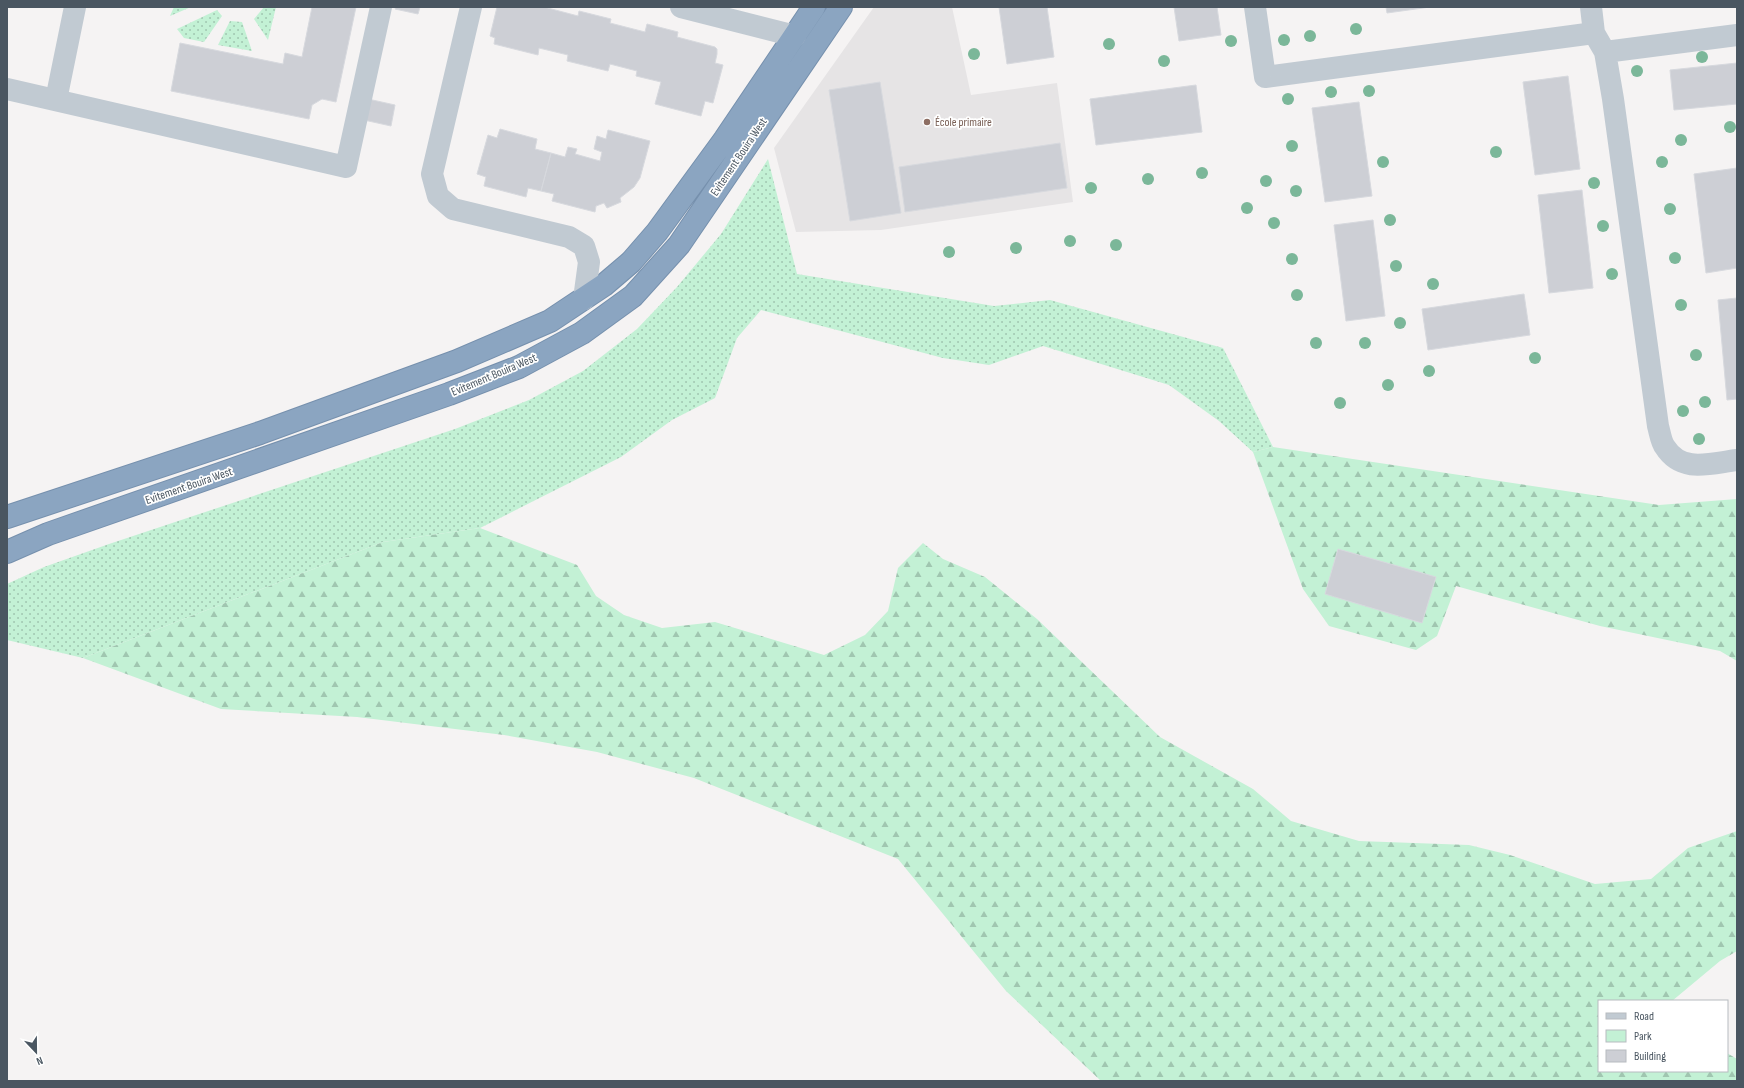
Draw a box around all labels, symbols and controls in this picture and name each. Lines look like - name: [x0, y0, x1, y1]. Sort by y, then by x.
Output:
- street label: Evitement Bouira West: [707, 115, 771, 199]
- place label: École primaire: [935, 115, 992, 130]
- marker: École primaire: [922, 117, 932, 127]
- street label: Evitement Bouira West: [449, 350, 539, 400]
- street label: Evitement Bouira West: [143, 464, 235, 508]
- legend: [1598, 1000, 1728, 1072]
- text: Road: [1634, 1009, 1654, 1024]
- text: Park: [1634, 1029, 1652, 1044]
- north arrow: [16, 1032, 56, 1072]
- text: Building: [1634, 1049, 1666, 1064]
- text: N: [34, 1054, 45, 1068]

